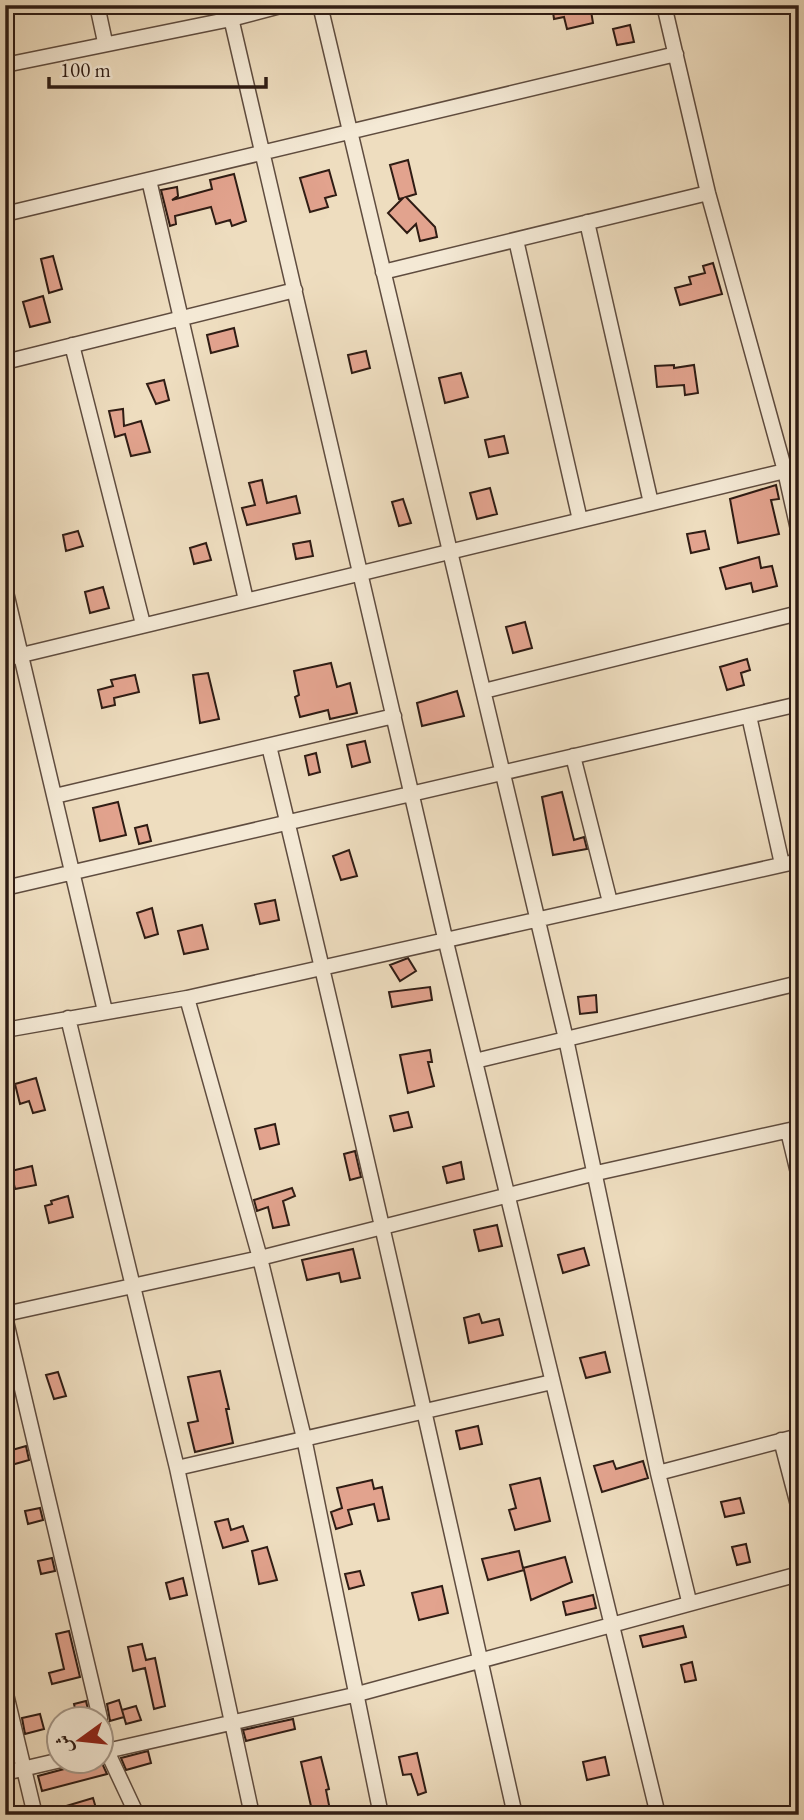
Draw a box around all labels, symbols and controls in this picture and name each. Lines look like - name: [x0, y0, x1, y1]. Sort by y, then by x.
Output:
- scale bar: [49, 46, 266, 90]
- text: 100 m: [60, 56, 111, 83]
- north arrow: [46, 1704, 116, 1774]
- text: ش: [50, 1732, 79, 1757]

